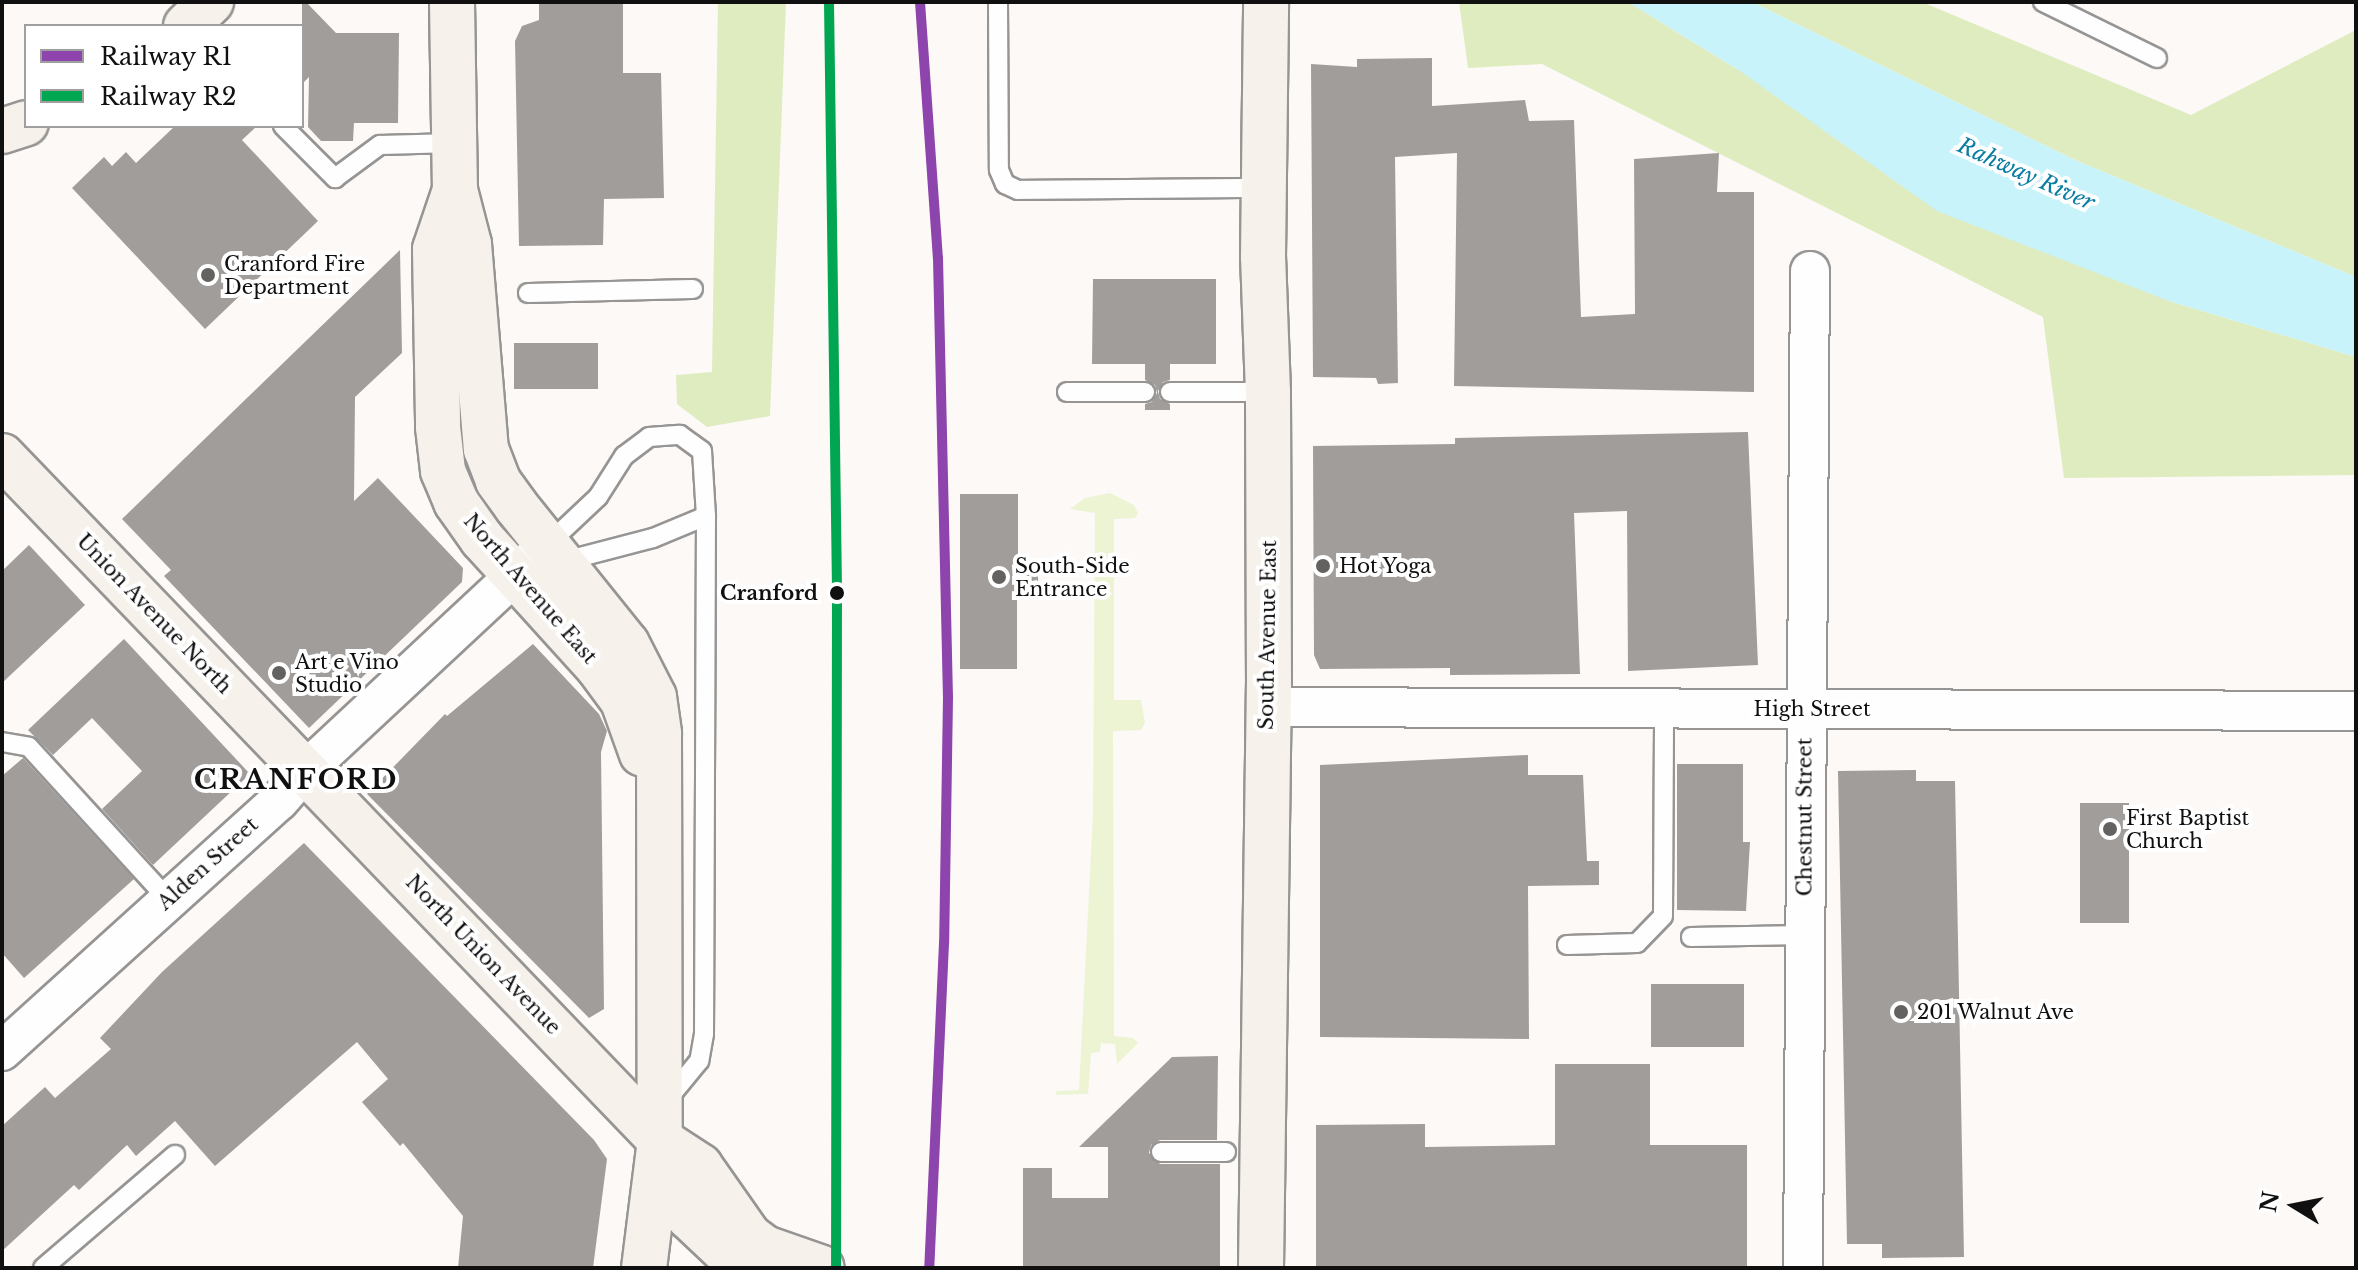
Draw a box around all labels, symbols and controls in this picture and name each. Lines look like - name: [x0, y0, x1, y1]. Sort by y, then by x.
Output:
- legend: [24, 24, 304, 128]
- text: Railway R1: [100, 42, 232, 71]
- text: Railway R2: [100, 82, 237, 111]
- water label: Rahway River: [1954, 132, 2098, 216]
- place label: Cranford Fire Department: [224, 252, 365, 299]
- marker: Cranford Fire Department: [199, 266, 217, 284]
- street label: North Avenue East: [458, 509, 602, 669]
- street label: Union Avenue North: [71, 529, 237, 699]
- street label: South Avenue East: [1254, 540, 1282, 730]
- place label: South-Side Entrance: [1015, 554, 1130, 601]
- place label: Hot Yoga: [1339, 554, 1432, 578]
- marker: Hot Yoga: [1314, 557, 1332, 575]
- marker: South-Side Entrance: [990, 568, 1008, 586]
- place label: Cranford: [720, 581, 818, 605]
- marker: Cranford: [825, 581, 849, 605]
- place label: Art e Vino Studio: [295, 650, 400, 697]
- marker: Art e Vino Studio: [270, 664, 288, 682]
- street label: High Street: [1754, 697, 1870, 721]
- street label: Chestnut Street: [1793, 738, 1817, 896]
- district label: CRANFORD: [194, 763, 398, 797]
- place label: First Baptist Church: [2126, 806, 2249, 853]
- street label: Alden Street: [153, 813, 263, 915]
- marker: First Baptist Church: [2101, 820, 2119, 838]
- street label: North Union Avenue: [400, 870, 566, 1040]
- place label: 201 Walnut Ave: [1917, 1000, 2076, 1024]
- marker: 201 Walnut Ave: [1892, 1003, 1910, 1021]
- north arrow: [2254, 1166, 2334, 1246]
- text: N: [2255, 1189, 2285, 1214]

